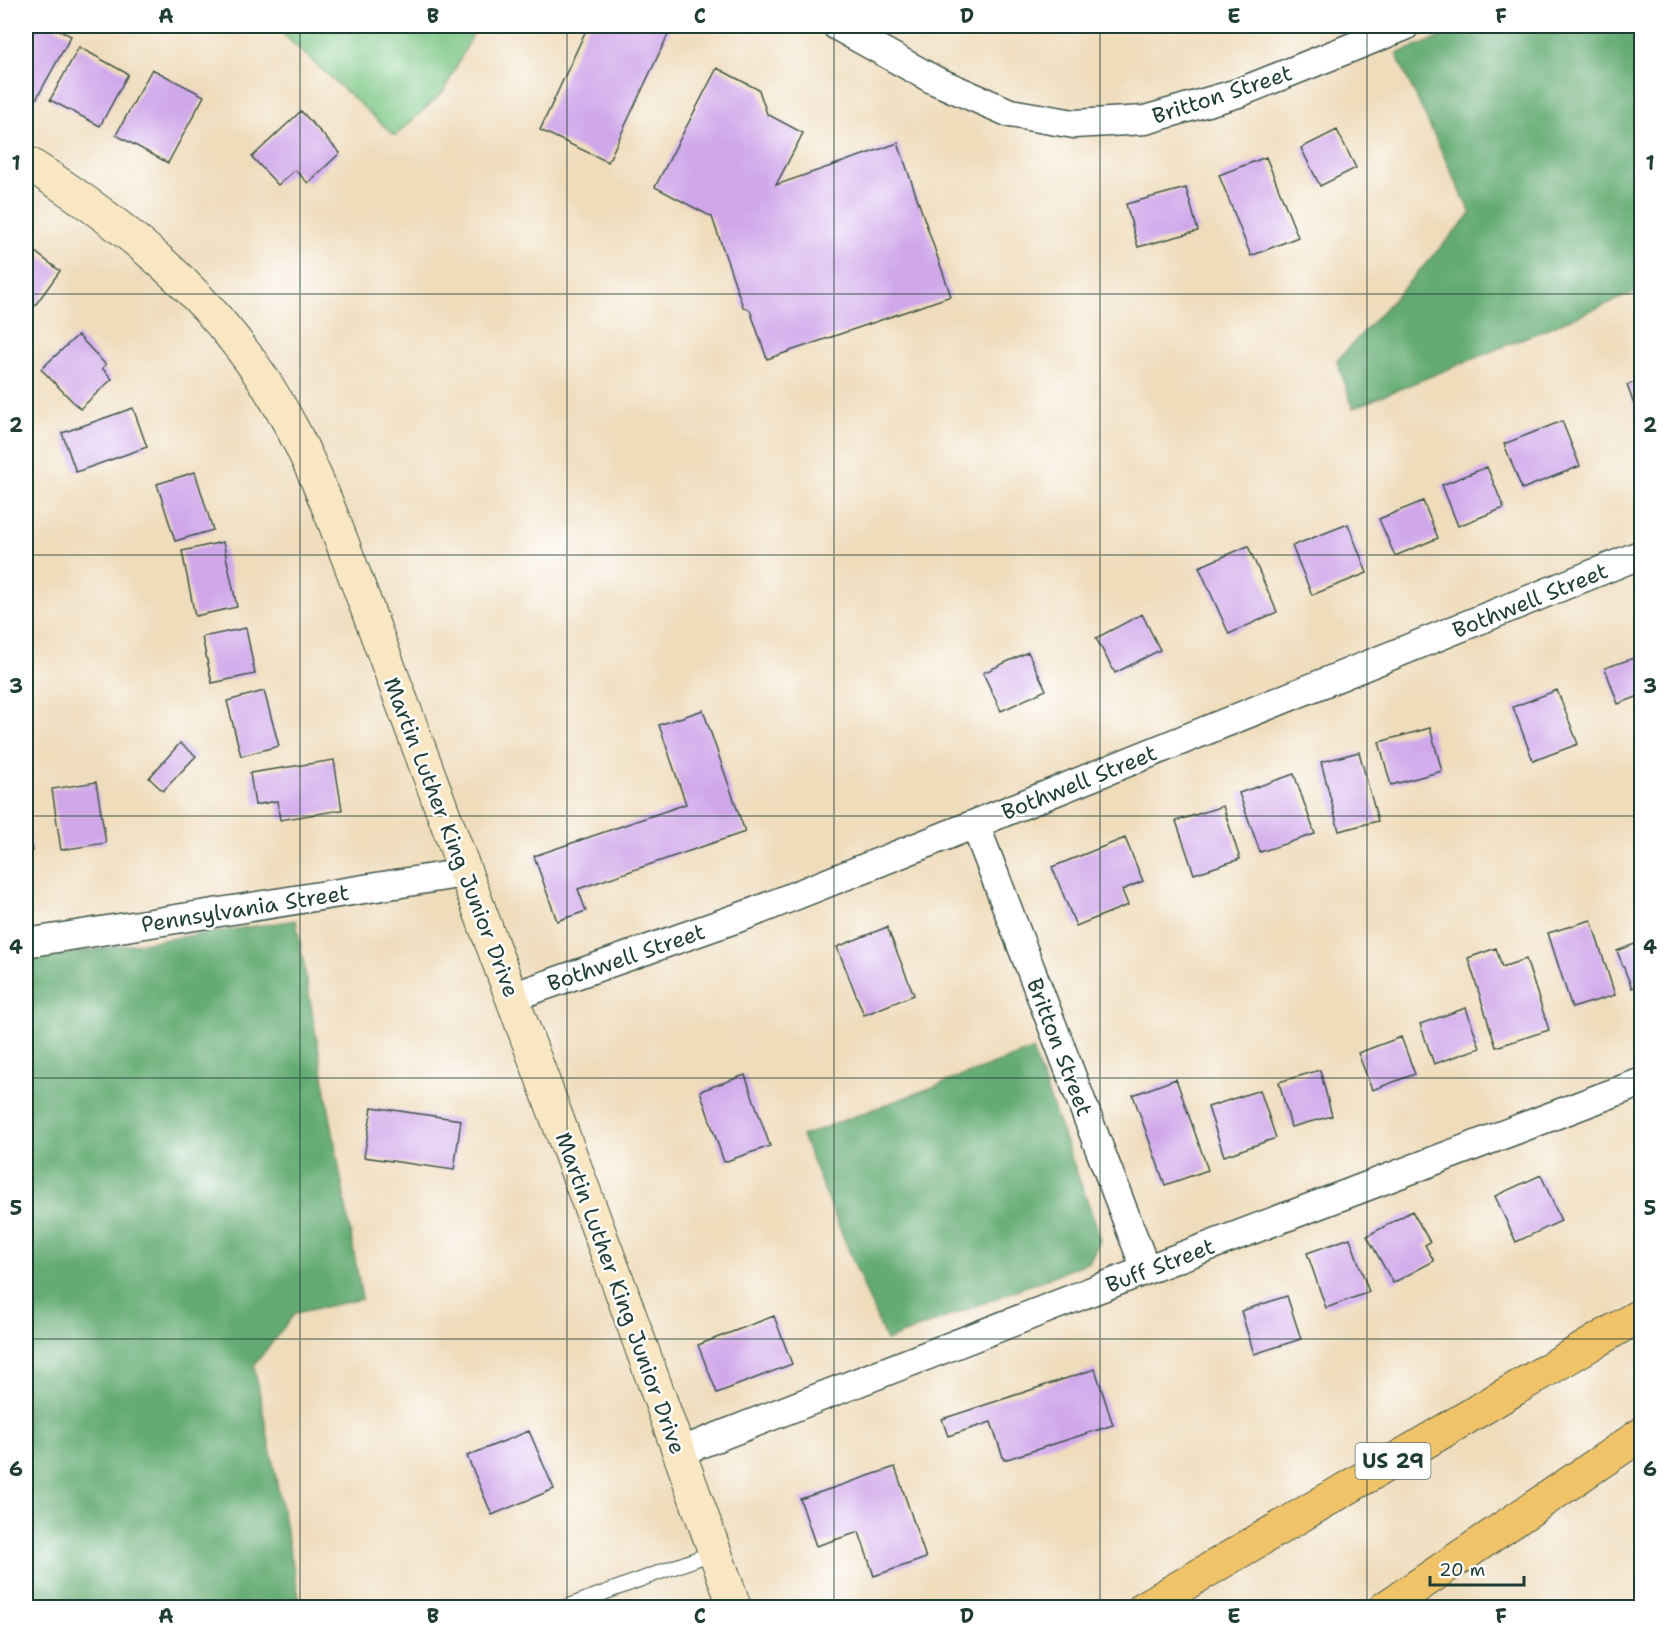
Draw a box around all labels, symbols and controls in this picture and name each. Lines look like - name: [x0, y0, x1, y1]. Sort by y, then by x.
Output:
- text: A: [158, 3, 174, 29]
- text: B: [427, 3, 439, 29]
- text: C: [694, 3, 706, 29]
- text: D: [960, 3, 974, 29]
- text: E: [1227, 3, 1241, 29]
- text: F: [1495, 3, 1507, 29]
- street label: Britton Street: [1148, 58, 1296, 131]
- text: 1: [11, 150, 21, 176]
- text: 1: [1645, 150, 1655, 176]
- text: 2: [9, 412, 23, 438]
- text: 2: [1643, 412, 1657, 438]
- street label: Bothwell Street: [1448, 556, 1612, 645]
- text: 3: [9, 673, 23, 699]
- street label: Martin Luther King Junior Drive: [377, 673, 526, 1001]
- text: 3: [1643, 673, 1657, 699]
- street label: Bothwell Street: [997, 738, 1161, 827]
- street label: Pennsylvania Street: [139, 878, 351, 939]
- street label: Bothwell Street: [543, 917, 709, 998]
- text: 4: [9, 934, 23, 960]
- text: 4: [1643, 934, 1657, 960]
- street label: Britton Street: [1020, 974, 1099, 1120]
- street label: Martin Luther King Junior Drive: [549, 1128, 692, 1458]
- text: 5: [10, 1195, 22, 1221]
- text: 5: [1644, 1195, 1656, 1221]
- street label: Buff Street: [1102, 1231, 1219, 1299]
- road number: US 29: [1356, 1443, 1430, 1479]
- text: 6: [9, 1456, 23, 1482]
- text: 6: [1643, 1456, 1657, 1482]
- scale bar: [1430, 1549, 1524, 1587]
- text: 20 m: [1439, 1558, 1485, 1582]
- text: A: [158, 1603, 174, 1629]
- text: B: [427, 1603, 439, 1629]
- text: C: [694, 1603, 706, 1629]
- text: D: [960, 1603, 974, 1629]
- text: E: [1227, 1603, 1241, 1629]
- text: F: [1495, 1603, 1507, 1629]

